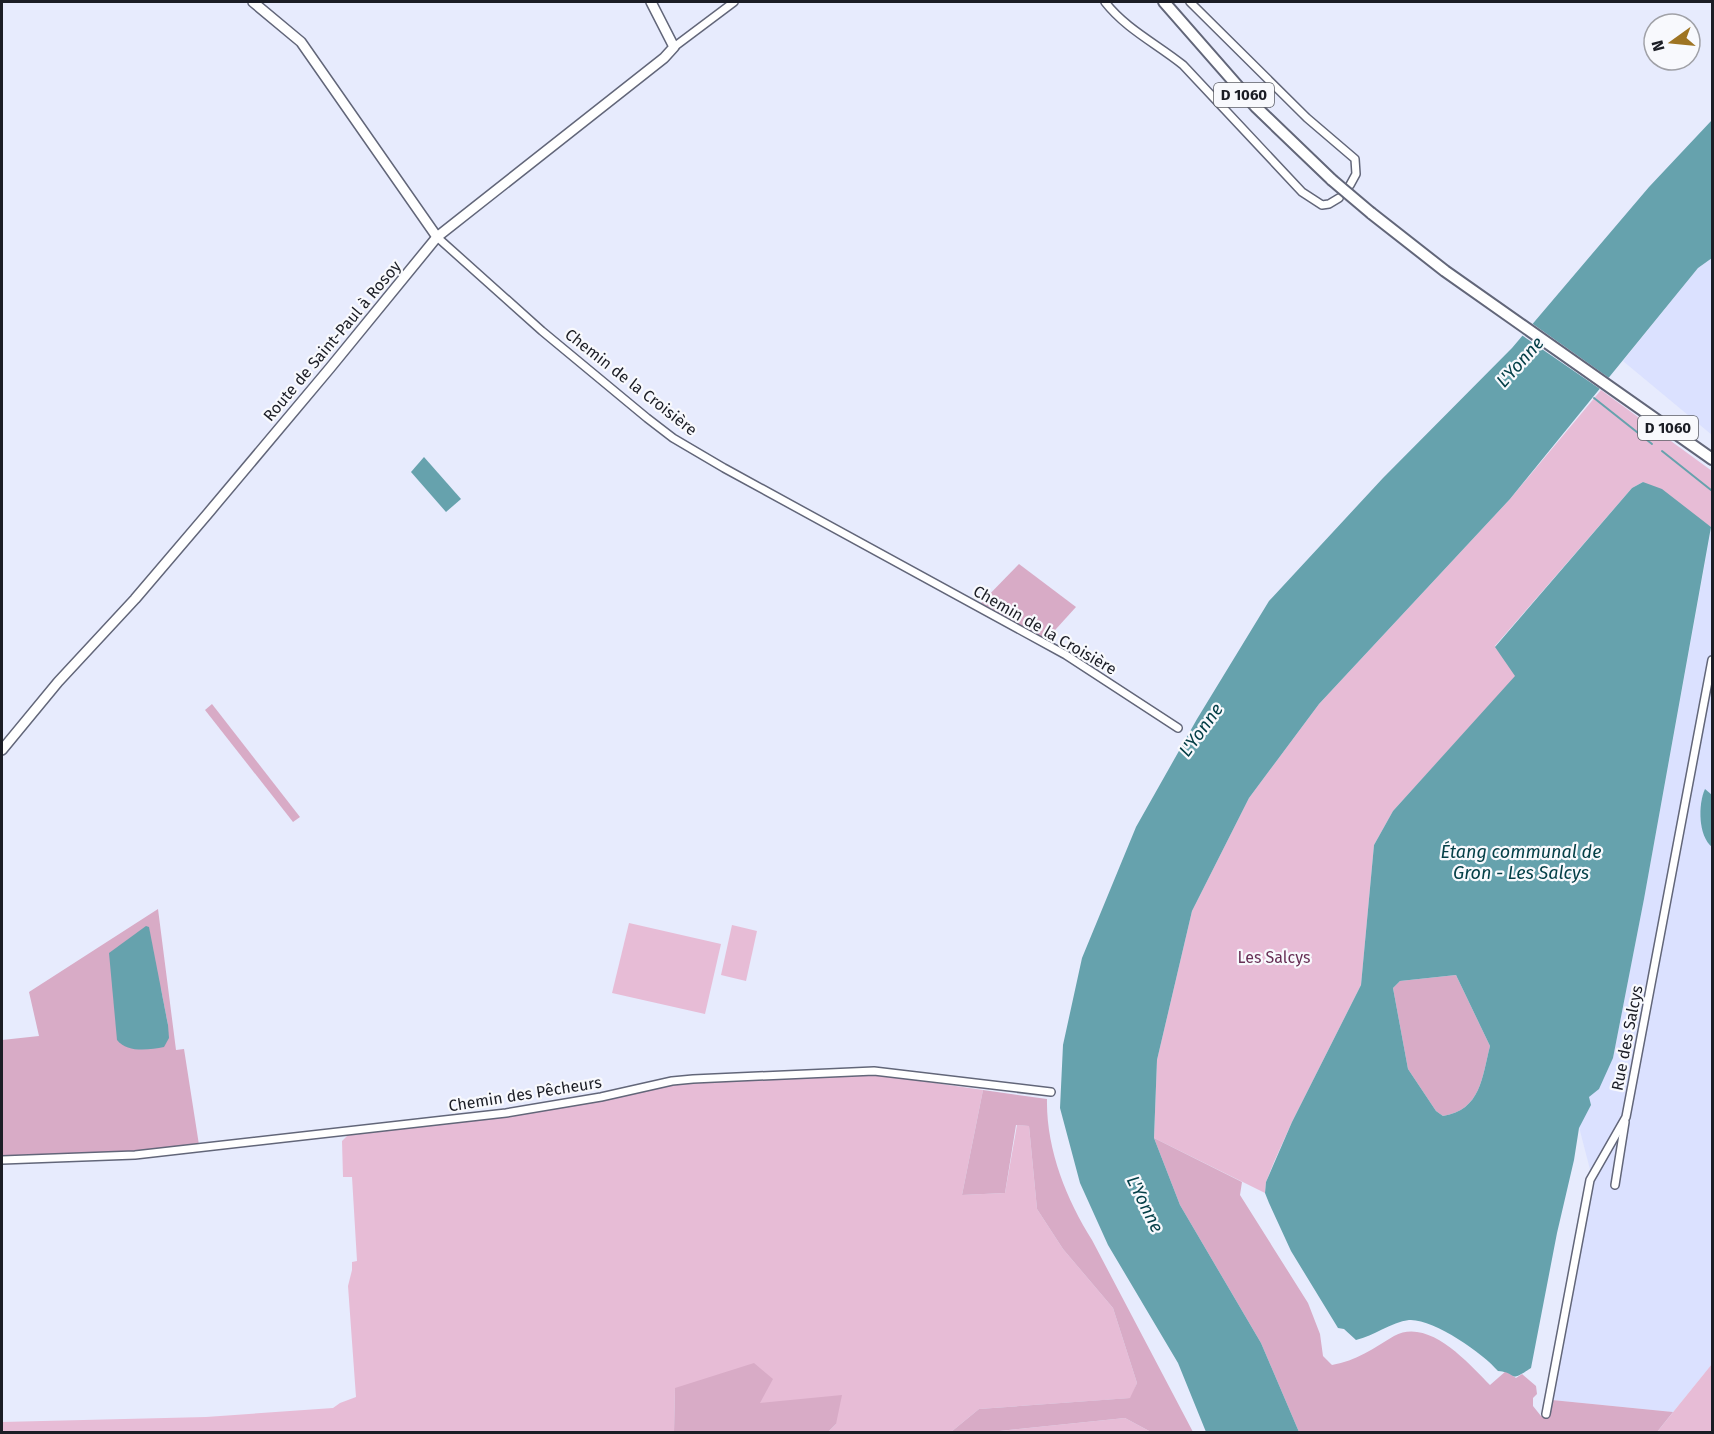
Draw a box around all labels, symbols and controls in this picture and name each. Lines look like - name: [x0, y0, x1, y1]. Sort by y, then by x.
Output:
- north arrow: [1642, 12, 1702, 72]
- text: N: [1647, 38, 1669, 53]
- road number: D 1060: [1214, 83, 1274, 107]
- street label: Route de Saint-Paul à Rosoy: [259, 257, 405, 425]
- street label: Chemin de la Croisière: [561, 325, 701, 439]
- water label: L'Yonne: [1492, 332, 1548, 392]
- road number: D 1060: [1638, 416, 1698, 440]
- street label: Chemin de la Croisière: [970, 581, 1120, 679]
- water label: L'Yonne: [1174, 699, 1228, 761]
- water label: Étang communal de Gron - Les Salcys: [1441, 840, 1601, 884]
- park label: Les Salcys: [1238, 948, 1310, 967]
- street label: Rue des Salcys: [1607, 984, 1647, 1092]
- street label: Chemin des Pêcheurs: [447, 1073, 603, 1115]
- water label: L'Yonne: [1122, 1172, 1168, 1236]

